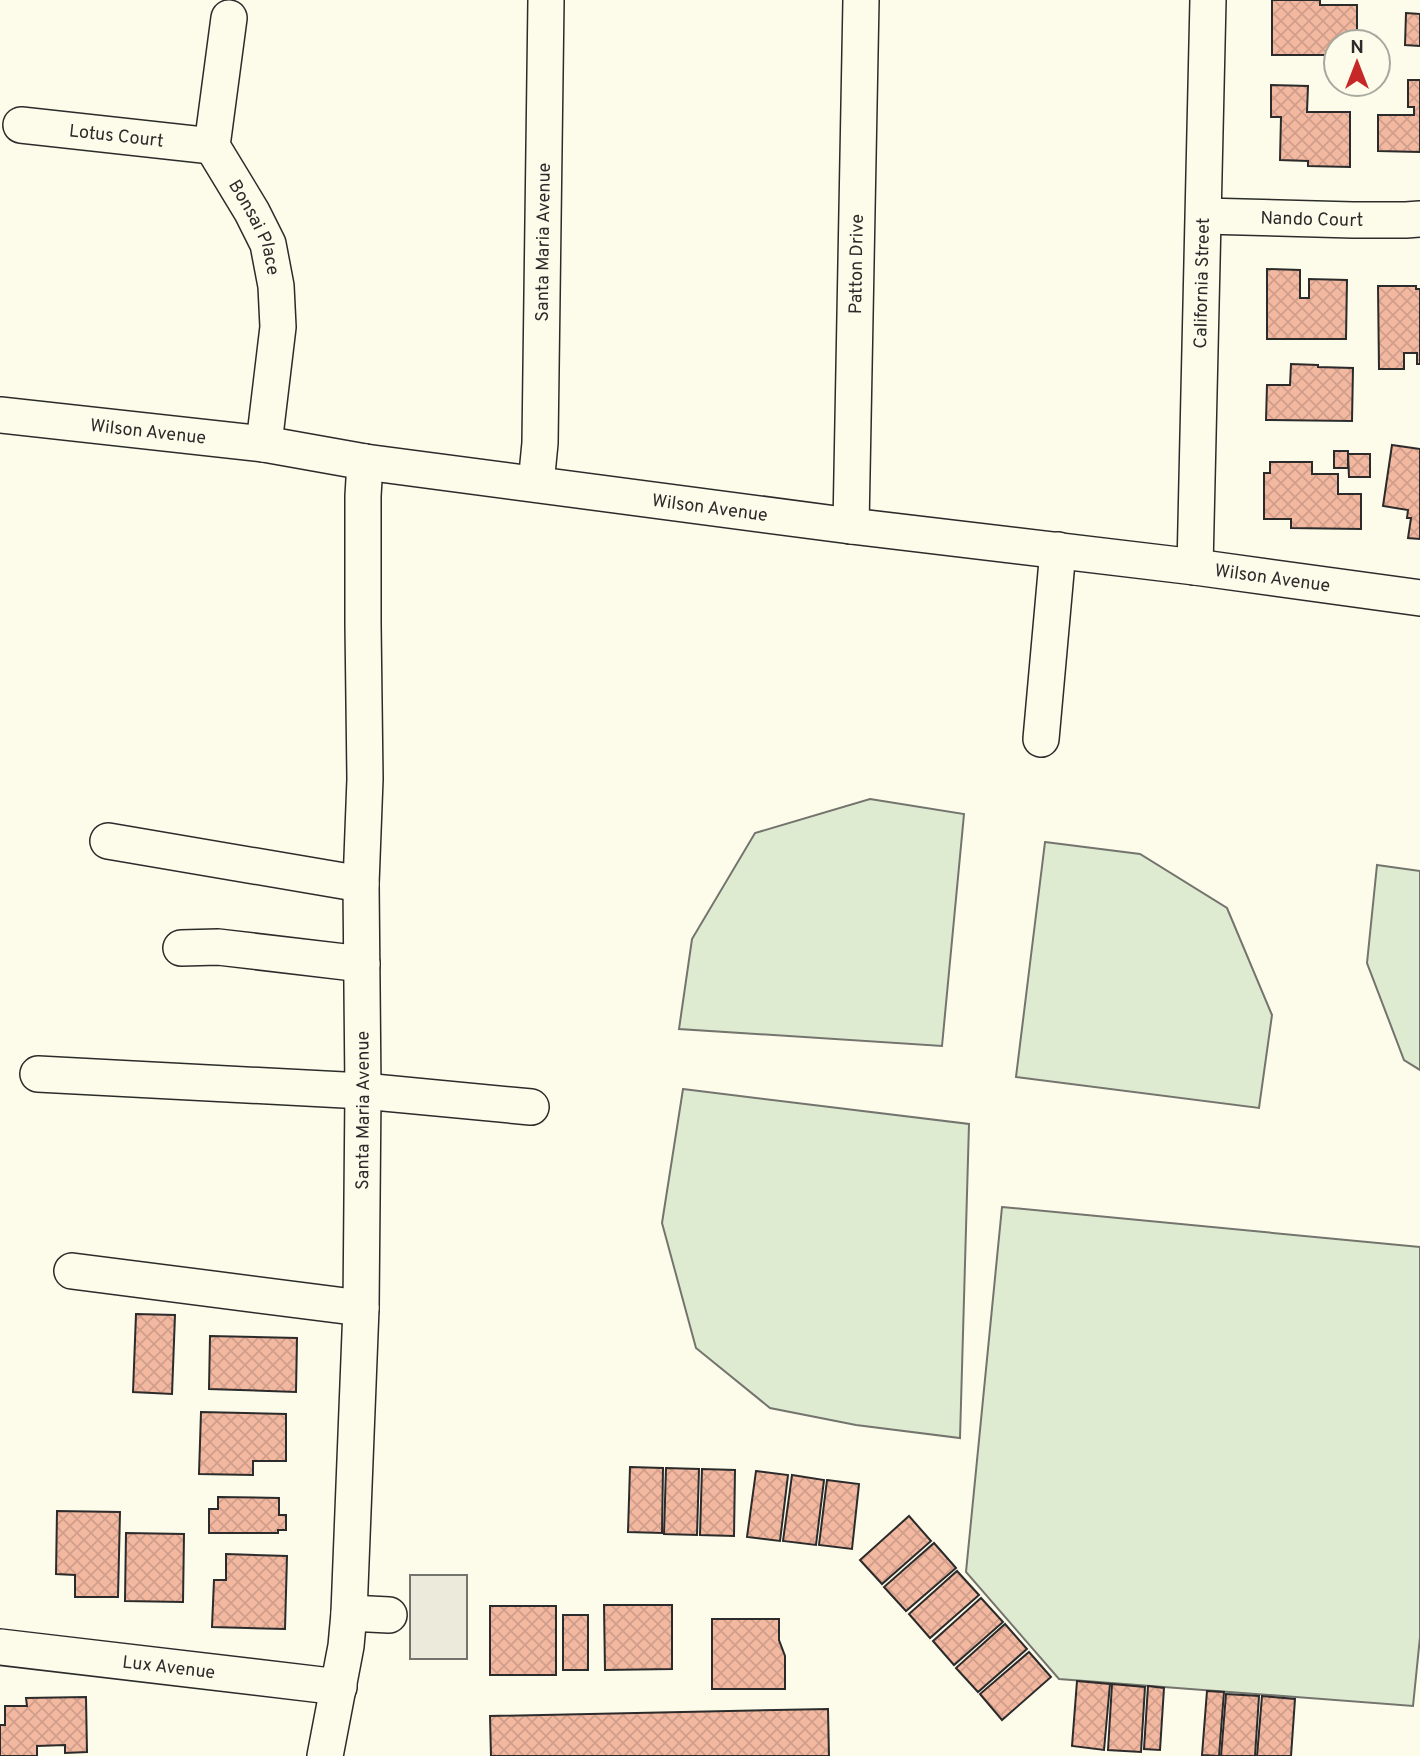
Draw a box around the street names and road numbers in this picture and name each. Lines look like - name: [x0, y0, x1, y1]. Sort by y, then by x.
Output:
- street label: Lotus Court: [68, 120, 165, 154]
- street label: Santa Maria Avenue: [532, 163, 557, 322]
- street label: Bonsai Place: [222, 176, 284, 277]
- street label: Nando Court: [1260, 208, 1363, 233]
- street label: Patton Drive: [845, 214, 870, 314]
- street label: California Street: [1190, 217, 1216, 349]
- street label: Wilson Avenue: [89, 415, 207, 451]
- street label: Wilson Avenue: [650, 490, 769, 528]
- street label: Wilson Avenue: [1213, 560, 1332, 599]
- street label: Santa Maria Avenue: [352, 1031, 376, 1190]
- street label: Lux Avenue: [121, 1652, 216, 1685]

